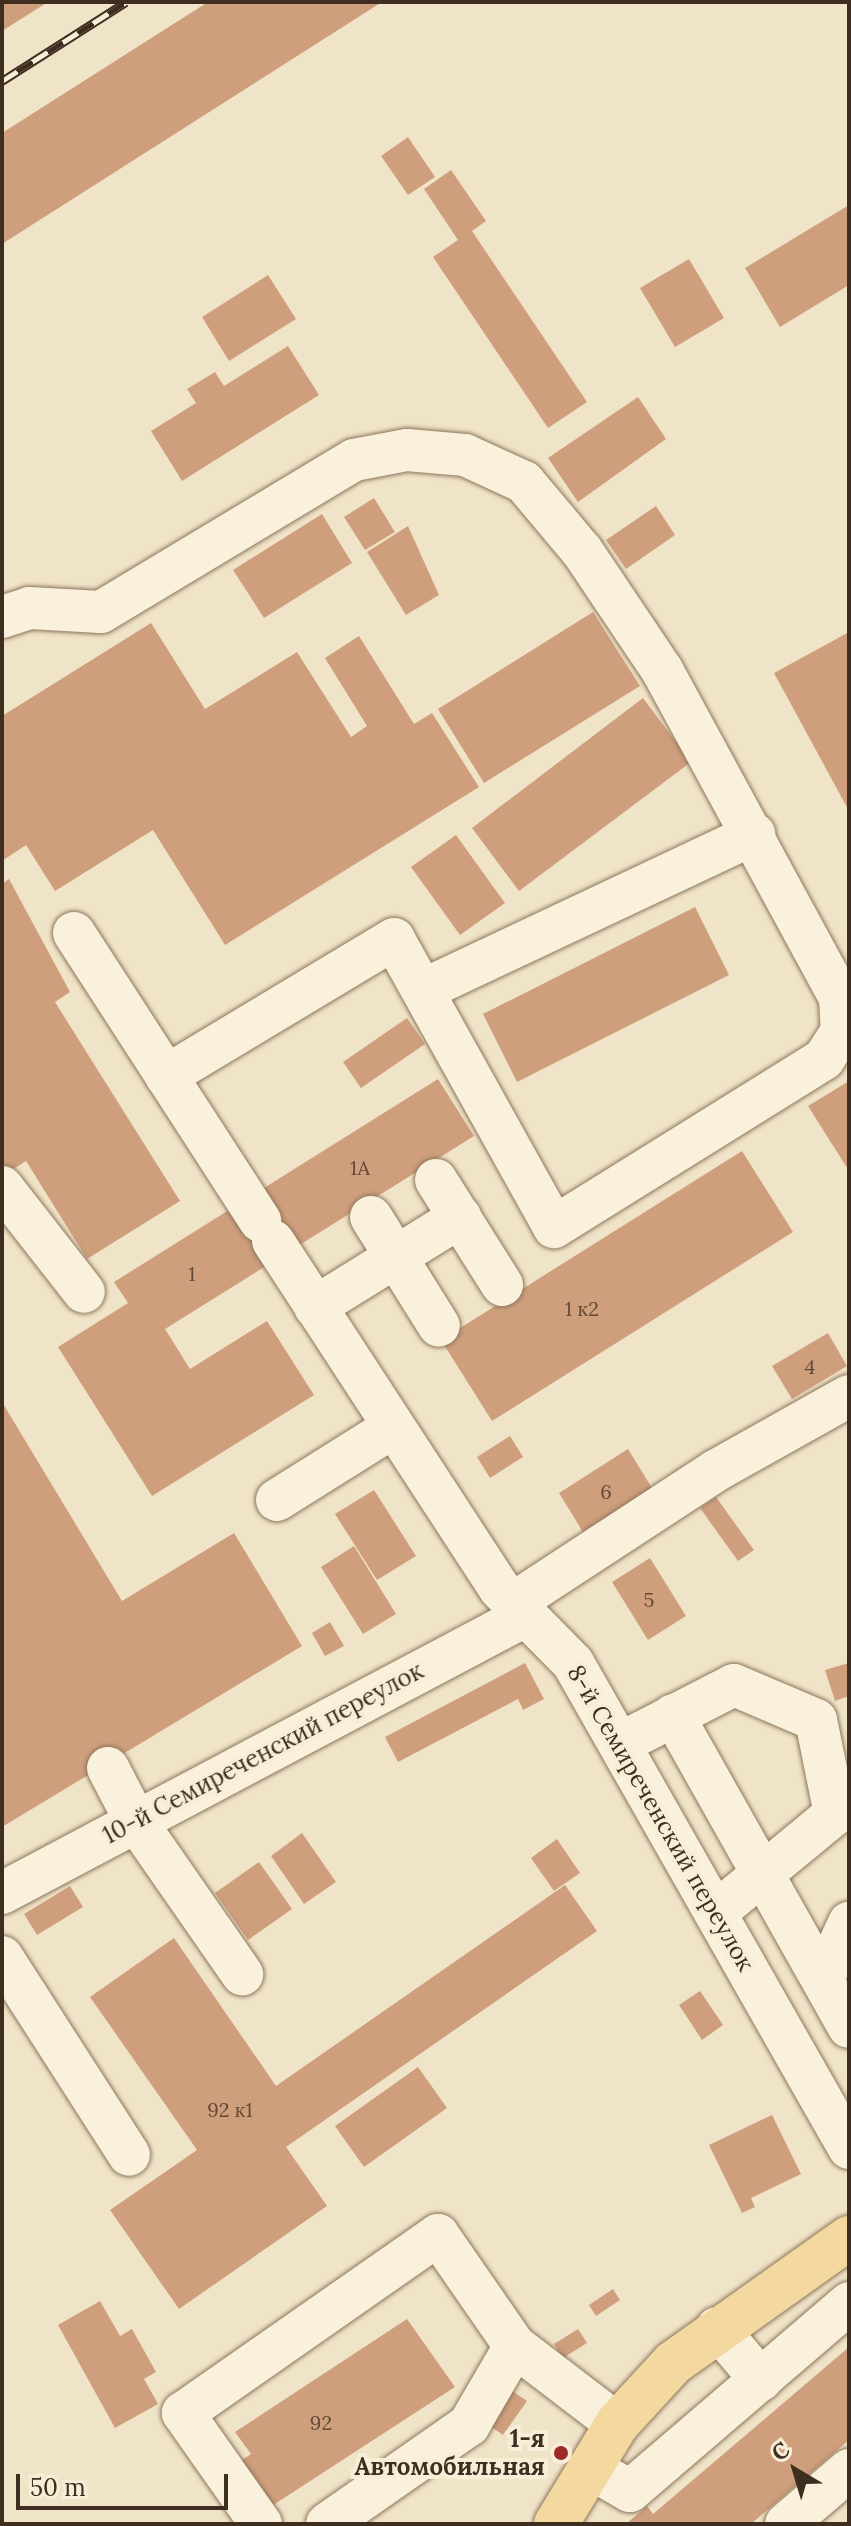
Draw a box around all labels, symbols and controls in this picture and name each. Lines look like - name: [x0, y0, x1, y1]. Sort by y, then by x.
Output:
- house number: 1А: [350, 1155, 370, 1179]
- house number: 1: [188, 1261, 196, 1285]
- house number: 1 к2: [565, 1296, 599, 1320]
- house number: 4: [805, 1354, 815, 1378]
- house number: 6: [600, 1479, 612, 1503]
- house number: 5: [644, 1587, 654, 1611]
- street label: 10-й Семиреченский переулок: [98, 1656, 428, 1850]
- street label: 8-й Семиреченский переулок: [561, 1660, 761, 1976]
- house number: 92 к1: [207, 2097, 253, 2121]
- house number: 92: [310, 2410, 332, 2434]
- place label: 1-я Автомобильная: [354, 2425, 545, 2481]
- north arrow: [755, 2430, 835, 2510]
- text: С: [766, 2435, 795, 2467]
- marker: 1-я Автомобильная: [552, 2444, 570, 2462]
- scale bar: [20, 2458, 232, 2508]
- text: 50 m: [30, 2472, 86, 2503]

